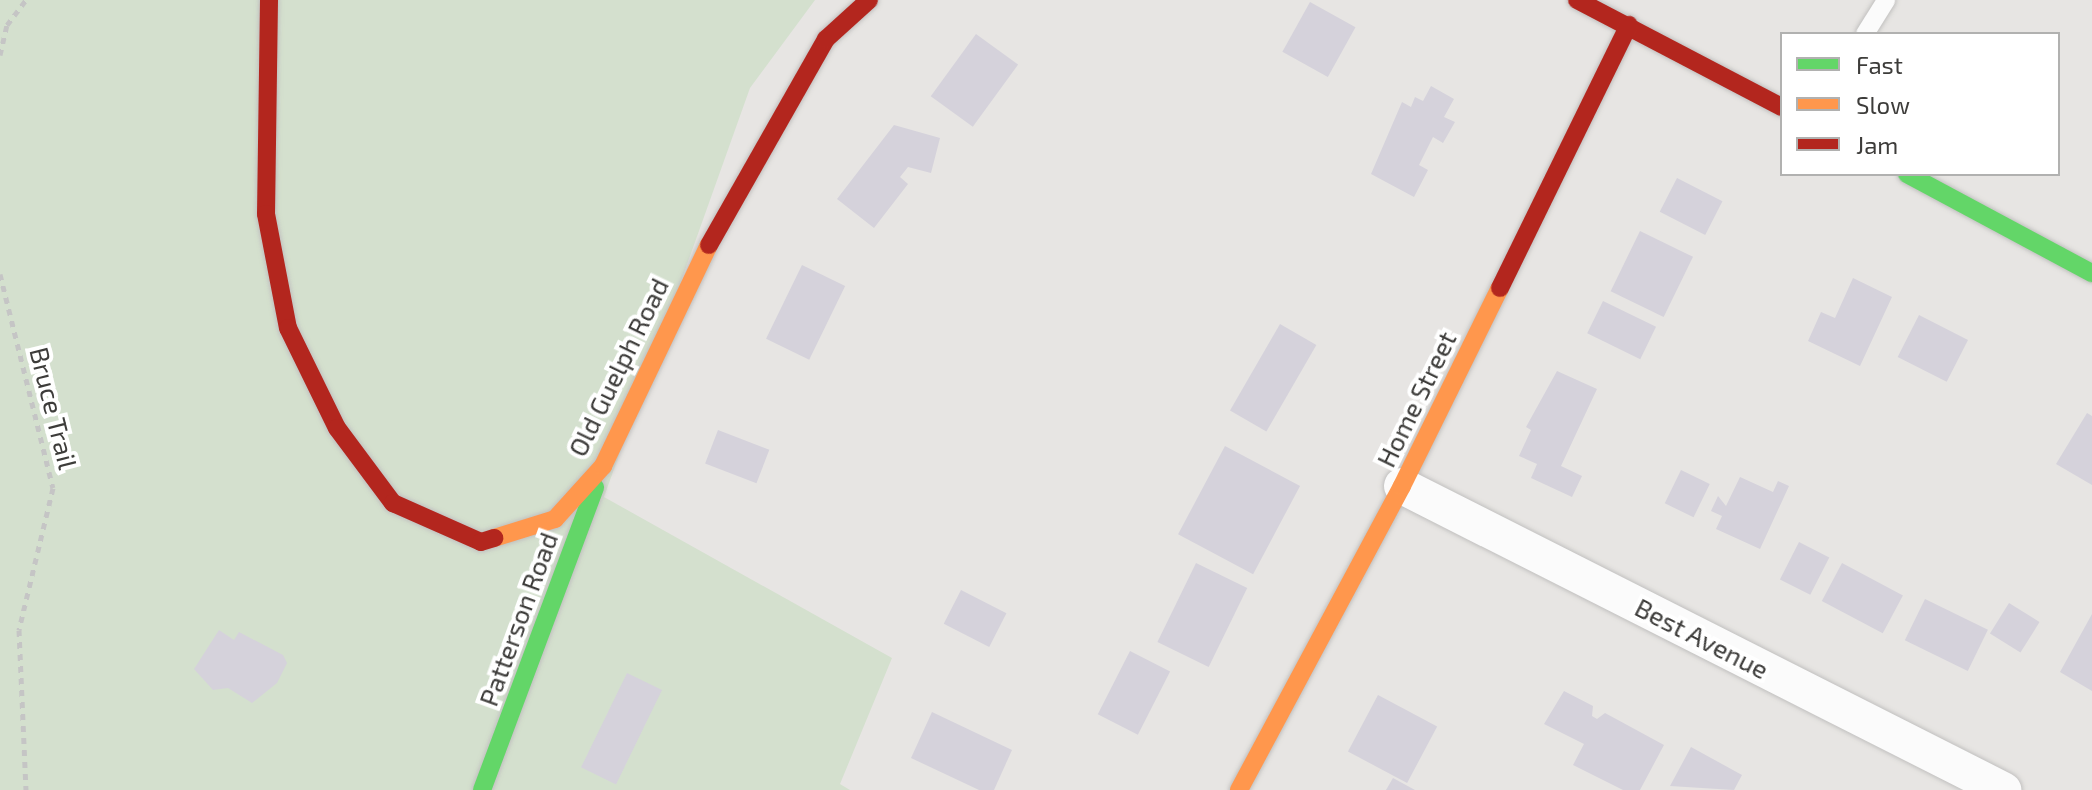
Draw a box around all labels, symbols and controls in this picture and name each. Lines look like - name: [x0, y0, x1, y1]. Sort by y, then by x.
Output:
- legend: [1780, 32, 2060, 176]
- text: Fast: [1856, 50, 1903, 79]
- text: Slow: [1856, 90, 1910, 119]
- text: Jam: [1856, 130, 1898, 159]
- street label: Old Guelph Road: [561, 273, 675, 461]
- street label: Home Street: [1370, 326, 1462, 472]
- street label: Bruce Trail: [24, 343, 84, 473]
- street label: Patterson Road: [472, 528, 564, 710]
- street label: Best Avenue: [1630, 591, 1774, 685]

